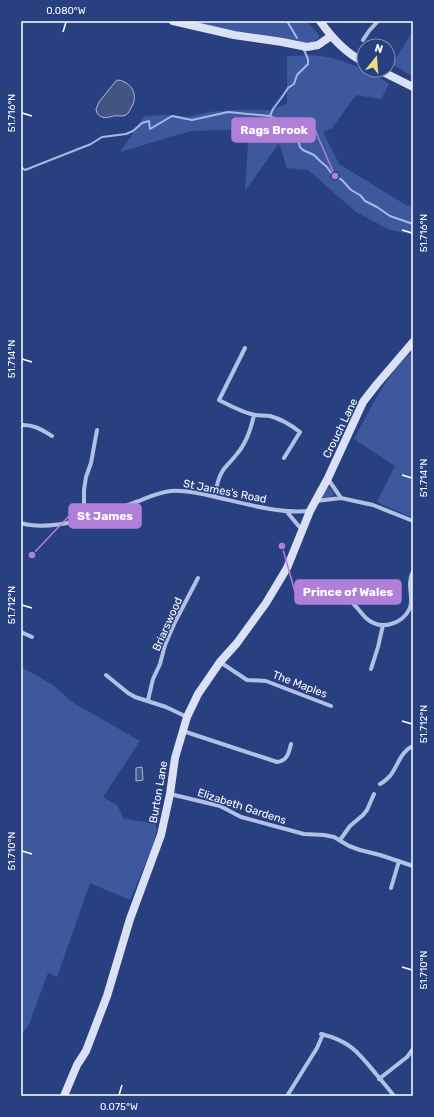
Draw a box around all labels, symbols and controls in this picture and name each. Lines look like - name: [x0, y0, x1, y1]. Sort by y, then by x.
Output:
- text: 0.080°W: [46, 5, 86, 17]
- north arrow: [356, 38, 396, 78]
- text: N: [373, 42, 385, 56]
- text: 51.716°N: [6, 94, 18, 132]
- callout: Rags Brook: [232, 118, 315, 142]
- text: Rags Brook: [240, 123, 308, 137]
- text: 51.716°N: [418, 214, 430, 252]
- text: 51.714°N: [6, 340, 18, 378]
- street label: Crouch Lane: [320, 396, 361, 460]
- text: 51.714°N: [418, 459, 430, 497]
- street label: St James's Road: [182, 477, 268, 506]
- callout: St James: [69, 504, 141, 528]
- text: St James: [77, 509, 133, 523]
- callout: Prince of Wales: [295, 580, 401, 604]
- text: Prince of Wales: [303, 585, 394, 599]
- text: 51.712°N: [6, 586, 18, 624]
- street label: Briarswood: [150, 595, 185, 653]
- street label: The Maples: [271, 668, 329, 701]
- text: 51.712°N: [418, 705, 430, 743]
- street label: Burton Lane: [147, 760, 170, 824]
- street label: Elizabeth Gardens: [196, 786, 288, 827]
- text: 51.710°N: [6, 832, 18, 870]
- text: 51.710°N: [418, 951, 430, 989]
- text: 0.075°W: [100, 1101, 138, 1113]

